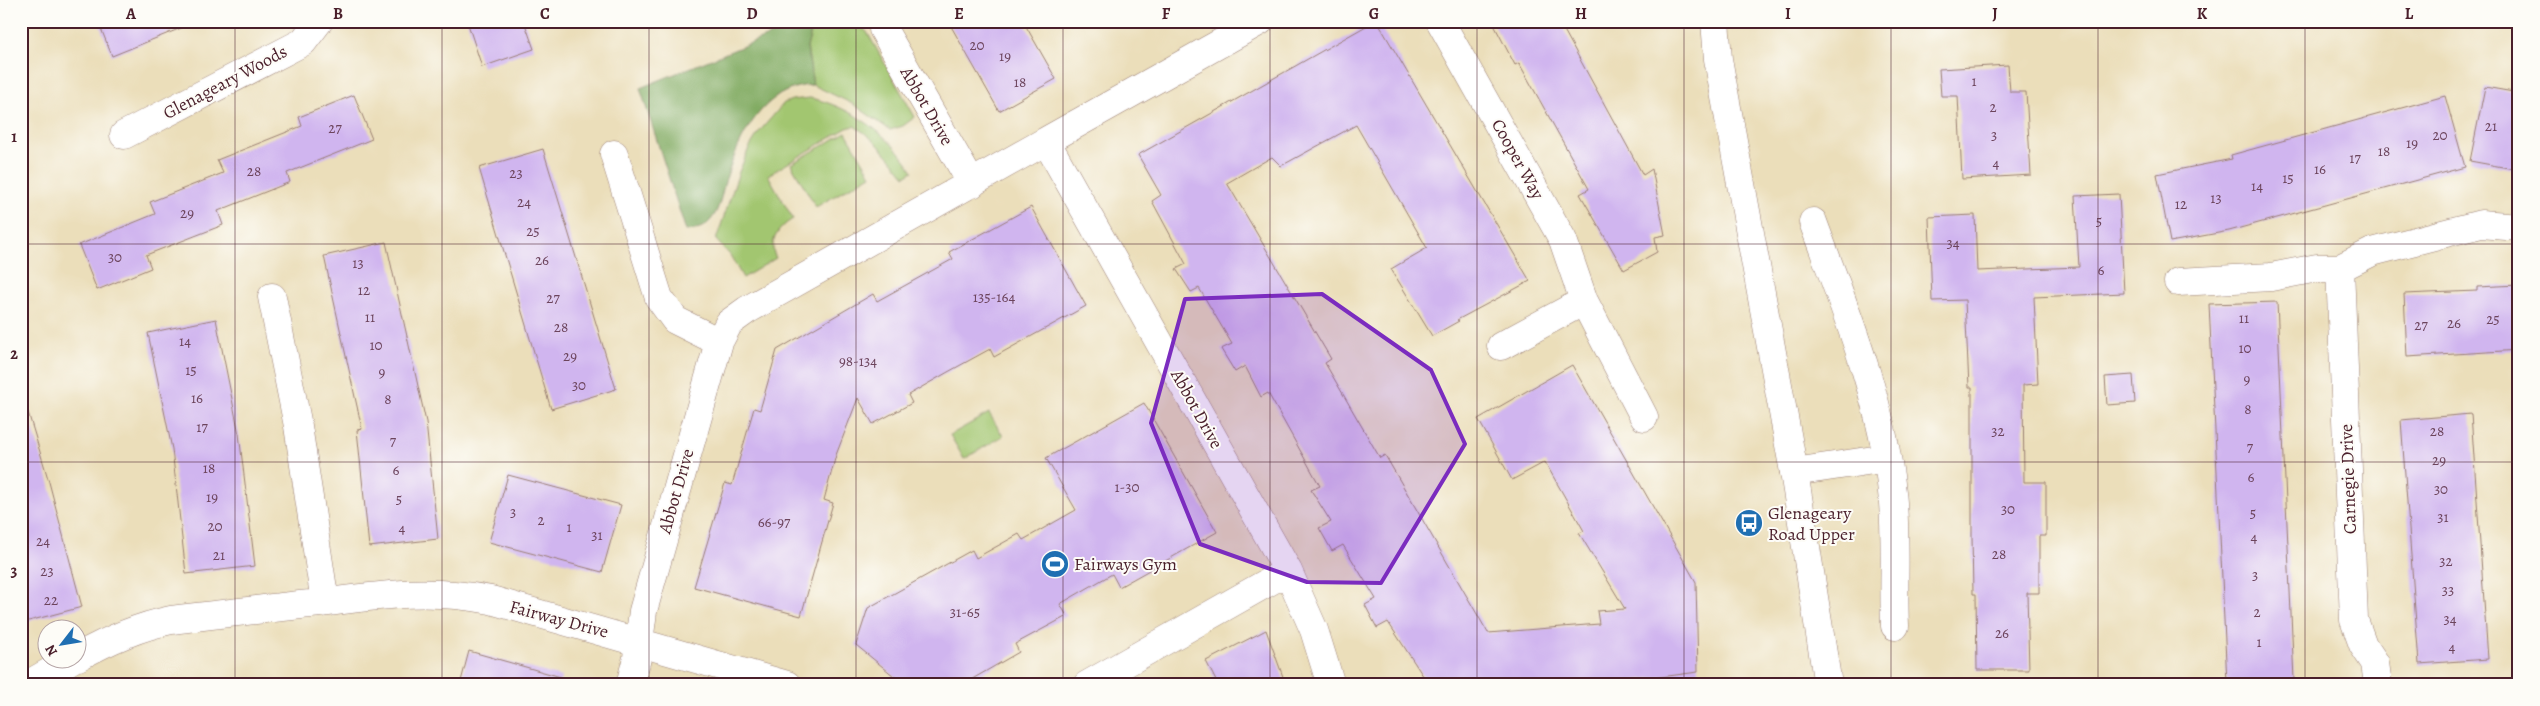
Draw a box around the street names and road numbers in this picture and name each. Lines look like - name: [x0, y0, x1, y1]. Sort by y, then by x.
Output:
- street label: Glenageary Woods: [159, 39, 291, 125]
- street label: Abbot Drive: [894, 61, 959, 150]
- street label: Cooper Way: [1486, 115, 1550, 204]
- street label: Abbot Drive: [1165, 364, 1229, 453]
- street label: Carnegie Drive: [2334, 423, 2362, 535]
- street label: Abbot Drive: [652, 446, 700, 537]
- street label: Fairway Drive: [507, 594, 611, 644]

